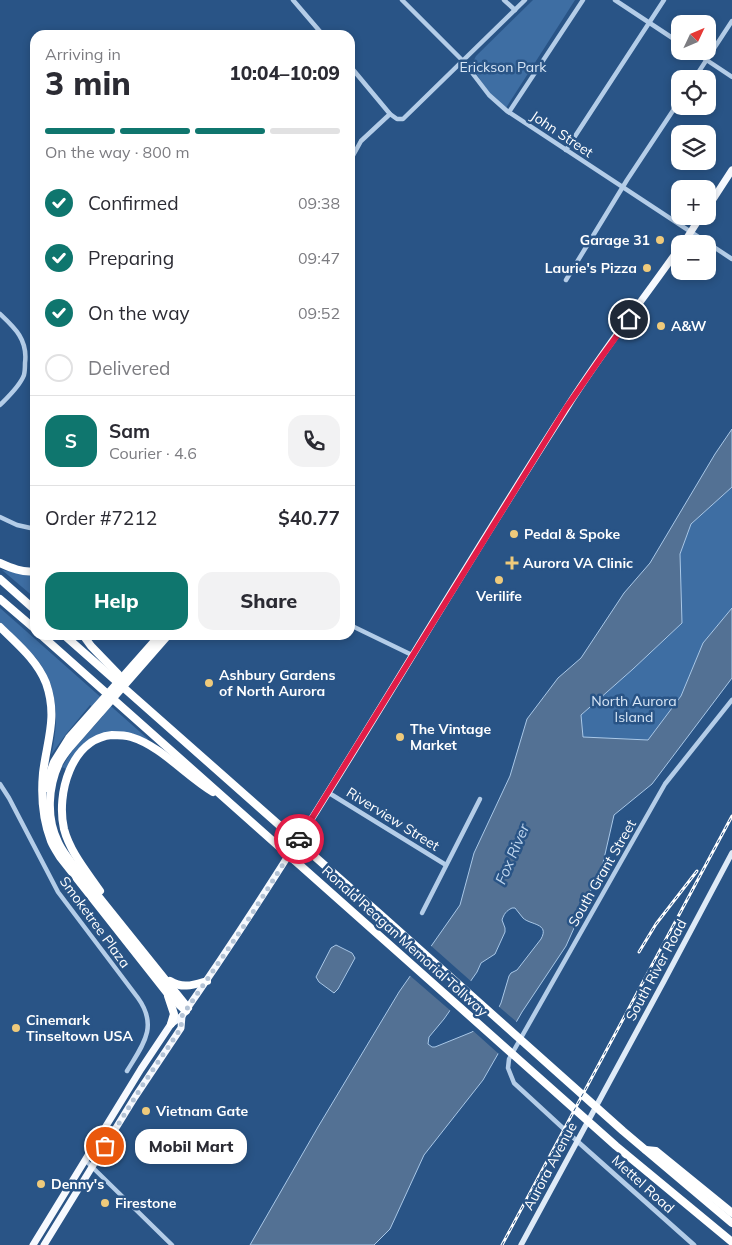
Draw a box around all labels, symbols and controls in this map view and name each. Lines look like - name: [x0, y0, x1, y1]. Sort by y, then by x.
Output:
- north arrow: [671, 15, 716, 60]
- map controls: [671, 15, 716, 280]
- text: Arriving in: [45, 44, 121, 64]
- park label: Erickson Park: [460, 58, 547, 76]
- text: 10:04–10:09: [229, 61, 340, 85]
- text: 3 min: [45, 63, 131, 103]
- button: locate: [671, 70, 716, 115]
- street label: John Street: [527, 107, 597, 161]
- button: layers: [671, 125, 716, 170]
- text: On the way · 800 m: [45, 142, 190, 162]
- button: +: [671, 180, 716, 225]
- icon: check: [45, 189, 73, 217]
- text: Confirmed: [88, 191, 179, 215]
- text: 09:38: [298, 193, 340, 213]
- place label: Garage 31: [580, 231, 650, 249]
- marker: Garage 31: [654, 234, 666, 246]
- button: −: [671, 235, 716, 280]
- icon: check: [45, 244, 73, 272]
- text: Preparing: [88, 246, 174, 270]
- text: 09:47: [298, 248, 340, 268]
- place label: Laurie's Pizza: [545, 259, 637, 277]
- marker: Laurie's Pizza: [641, 262, 653, 274]
- pin: [608, 298, 650, 340]
- icon: check: [45, 299, 73, 327]
- text: On the way: [88, 301, 190, 325]
- text: 09:52: [298, 303, 340, 323]
- icon: home: [615, 305, 643, 333]
- place label: A&W: [671, 317, 707, 335]
- marker: A&W: [655, 320, 667, 332]
- text: Delivered: [88, 356, 170, 380]
- button: phone: [288, 415, 340, 467]
- text: Sam: [109, 419, 150, 443]
- text: S: [65, 429, 77, 453]
- text: Courier · 4.6: [109, 443, 197, 463]
- text: Order #7212: [45, 506, 157, 530]
- text: $40.77: [278, 506, 340, 530]
- place label: Pedal & Spoke: [524, 525, 621, 543]
- marker: Pedal & Spoke: [508, 528, 520, 540]
- place label: Aurora VA Clinic: [523, 554, 633, 572]
- marker: Aurora VA Clinic: [505, 556, 519, 570]
- button: Help: [45, 572, 188, 630]
- button: Share: [198, 572, 340, 630]
- marker: Verilife: [493, 574, 505, 586]
- place label: Verilife: [475, 587, 522, 605]
- place label: Ashbury Gardens of North Aurora: [219, 666, 335, 700]
- marker: Ashbury Gardens of North Aurora: [203, 677, 215, 689]
- park label: North Aurora Island: [591, 692, 677, 726]
- place label: The Vintage Market: [410, 720, 491, 754]
- marker: The Vintage Market: [394, 731, 406, 743]
- street label: Riverview Street: [343, 783, 443, 855]
- courier: [274, 814, 324, 864]
- street label: South Grant Street: [564, 816, 640, 930]
- water label: Fox River: [491, 820, 533, 887]
- icon: car: [285, 825, 313, 853]
- street label: Ronald Reagan Memorial Tollway: [318, 862, 492, 1021]
- street label: Smoketree Plaza: [56, 873, 134, 971]
- street label: South River Road: [622, 916, 690, 1024]
- place label: Cinemark Tinseltown USA: [26, 1011, 133, 1045]
- marker: Cinemark Tinseltown USA: [10, 1022, 22, 1034]
- place label: Vietnam Gate: [155, 1102, 249, 1120]
- marker: Vietnam Gate: [140, 1105, 152, 1117]
- street label: Aurora Avenue: [519, 1119, 581, 1213]
- pin: [84, 1125, 126, 1167]
- callout: Mobil Mart: [135, 1128, 248, 1164]
- icon: bag: [91, 1132, 119, 1160]
- text: Mobil Mart: [149, 1136, 233, 1156]
- street label: Mettel Road: [608, 1151, 678, 1217]
- place label: Denny's: [51, 1175, 104, 1193]
- marker: Denny's: [35, 1178, 47, 1190]
- place label: Firestone: [115, 1194, 177, 1212]
- marker: Firestone: [99, 1197, 111, 1209]

